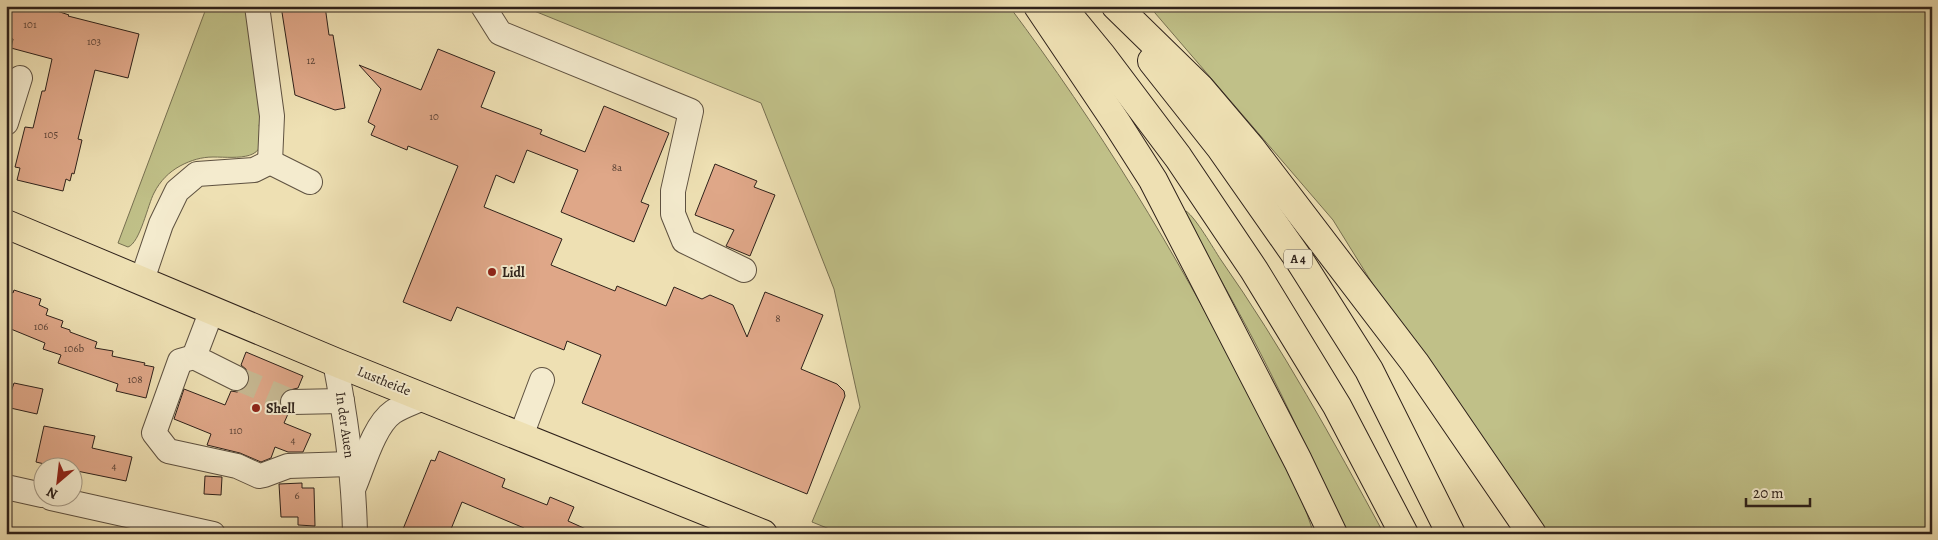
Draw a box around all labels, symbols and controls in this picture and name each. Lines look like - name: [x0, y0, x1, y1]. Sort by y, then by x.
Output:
- house number: 101: [23, 17, 37, 32]
- house number: 103: [87, 34, 101, 49]
- house number: 12: [307, 53, 316, 68]
- house number: 10: [429, 109, 439, 124]
- house number: 105: [44, 127, 58, 142]
- house number: 8a: [612, 160, 623, 175]
- road number: A 4: [1284, 250, 1312, 268]
- place label: Lidl: [502, 263, 525, 282]
- marker: Lidl: [486, 266, 498, 278]
- house number: 8: [775, 311, 781, 326]
- house number: 106: [34, 319, 48, 334]
- house number: 106b: [64, 341, 85, 356]
- street label: Lustheide: [354, 362, 414, 400]
- house number: 108: [128, 372, 142, 387]
- street label: In der Auen: [331, 391, 359, 460]
- place label: Shell: [266, 399, 295, 418]
- marker: Shell: [250, 402, 262, 414]
- house number: 110: [229, 423, 243, 438]
- house number: 4: [291, 433, 296, 448]
- north arrow: [32, 458, 82, 508]
- house number: 4: [112, 459, 117, 474]
- scale bar: [1746, 475, 1809, 507]
- text: N: [43, 482, 61, 504]
- text: 20 m: [1753, 483, 1784, 503]
- house number: 6: [294, 488, 300, 503]

